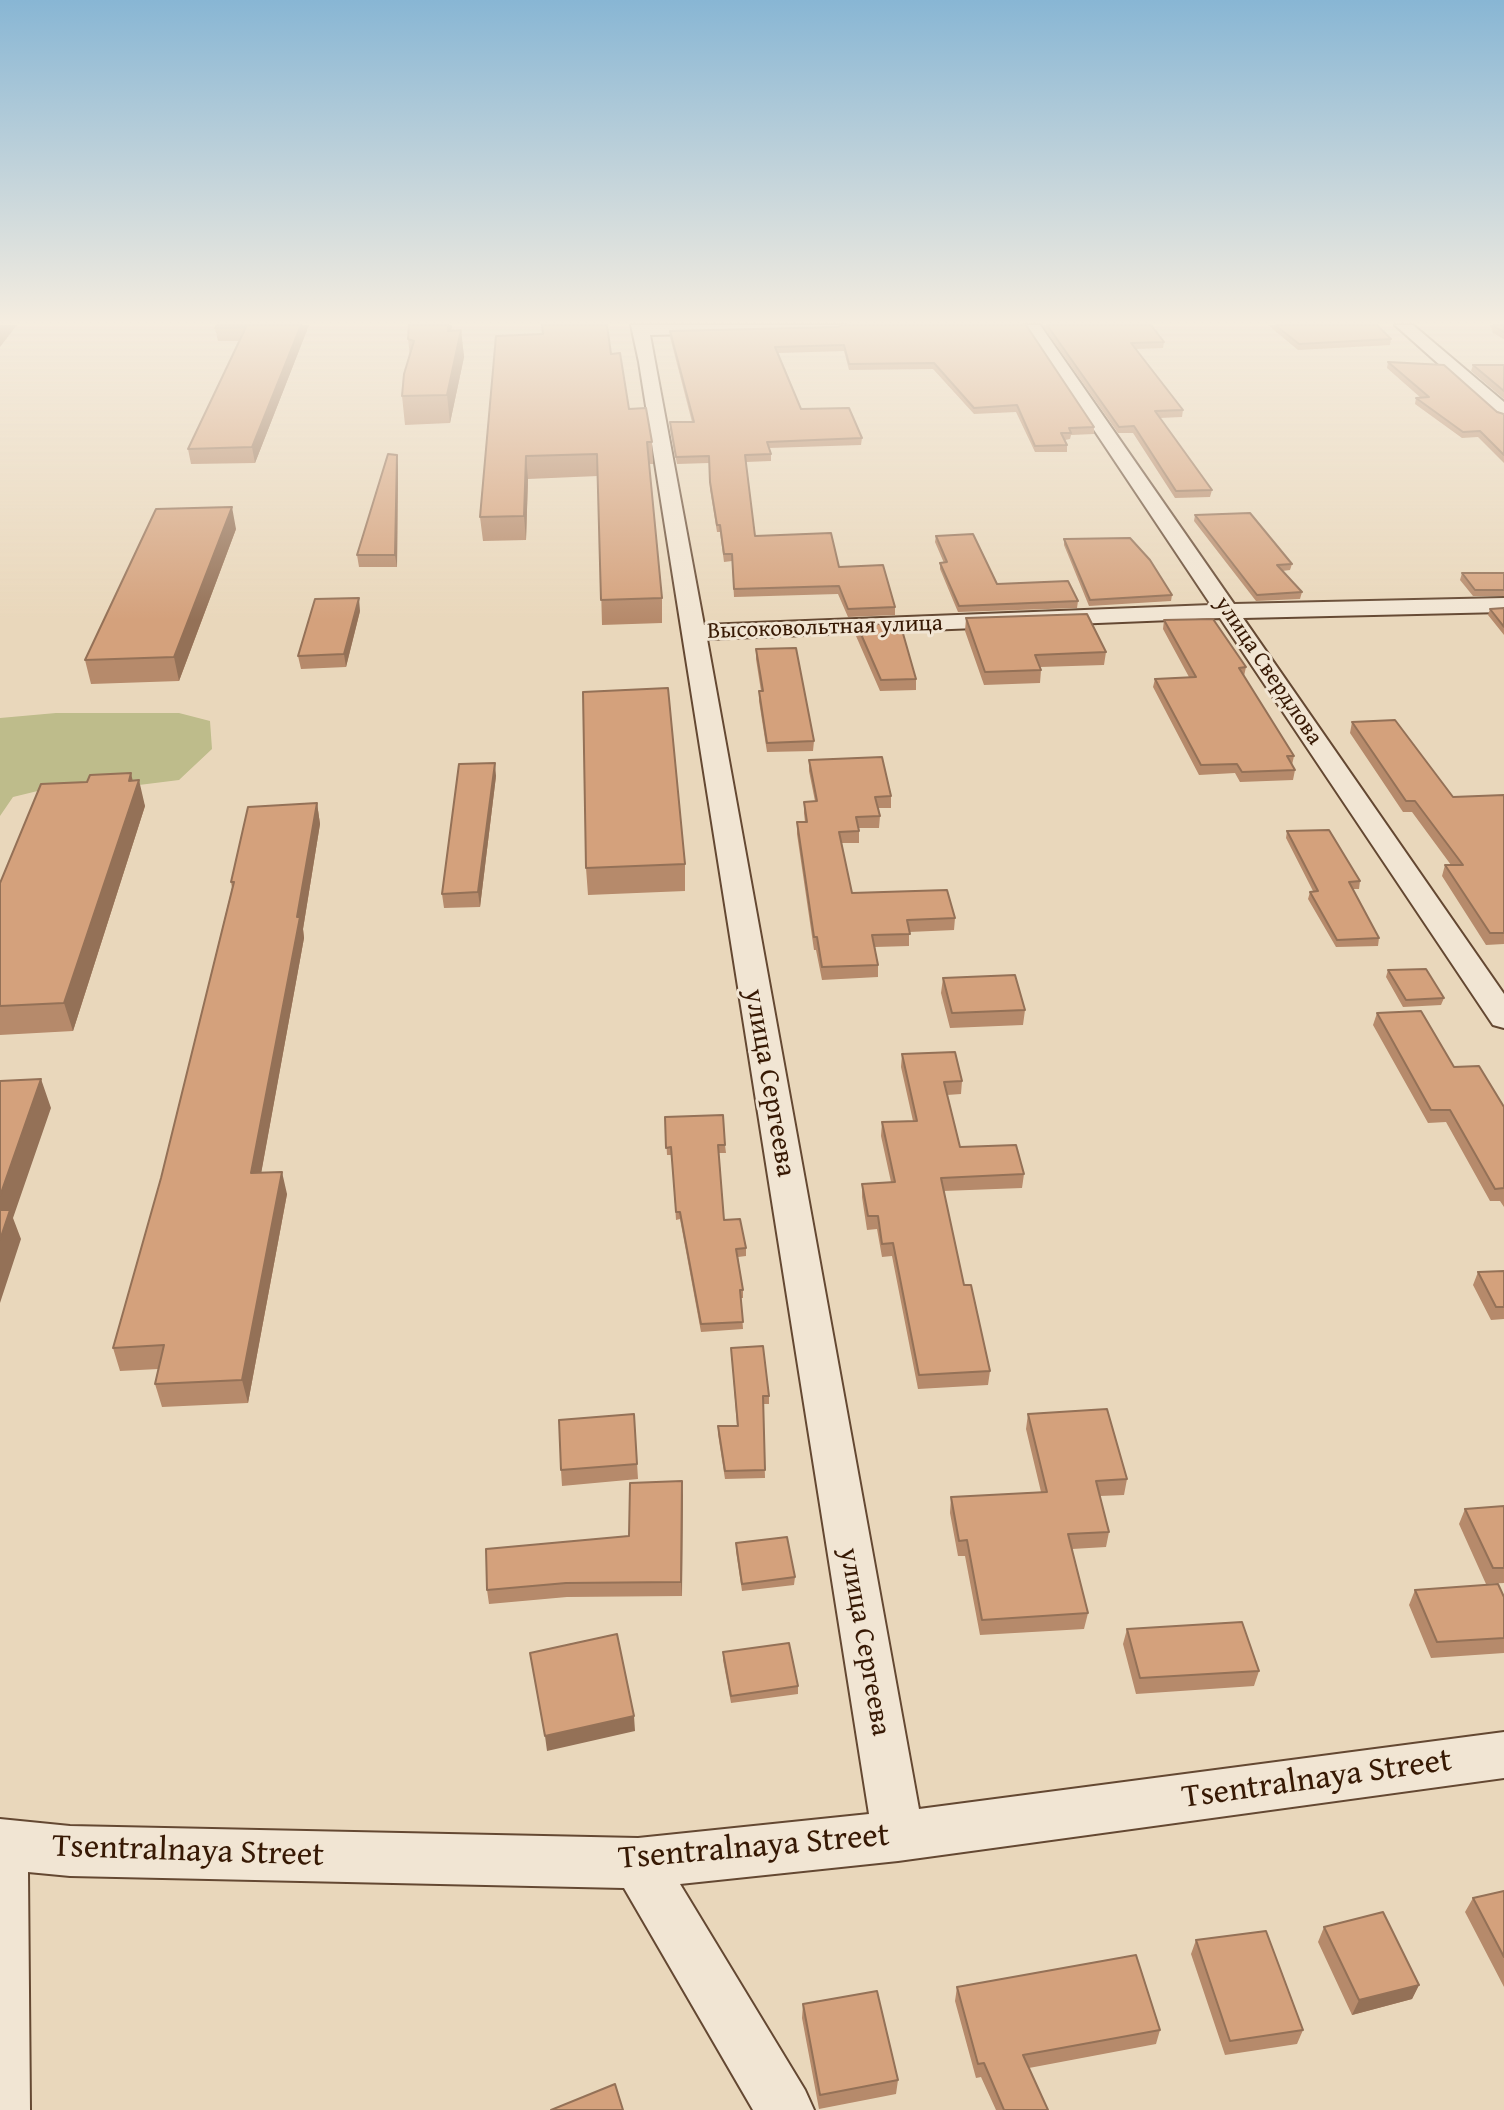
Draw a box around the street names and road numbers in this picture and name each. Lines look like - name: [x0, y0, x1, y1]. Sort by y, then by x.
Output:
- street label: улица Свердлова: [1208, 592, 1328, 750]
- street label: Высоковольтная улица: [707, 610, 943, 646]
- street label: улица Сергеева: [736, 986, 802, 1180]
- street label: улица Сергеева: [831, 1545, 897, 1739]
- street label: Tsentralnaya Street: [1180, 1741, 1454, 1819]
- street label: Tsentralnaya Street: [617, 1816, 891, 1880]
- street label: Tsentralnaya Street: [51, 1827, 325, 1877]

